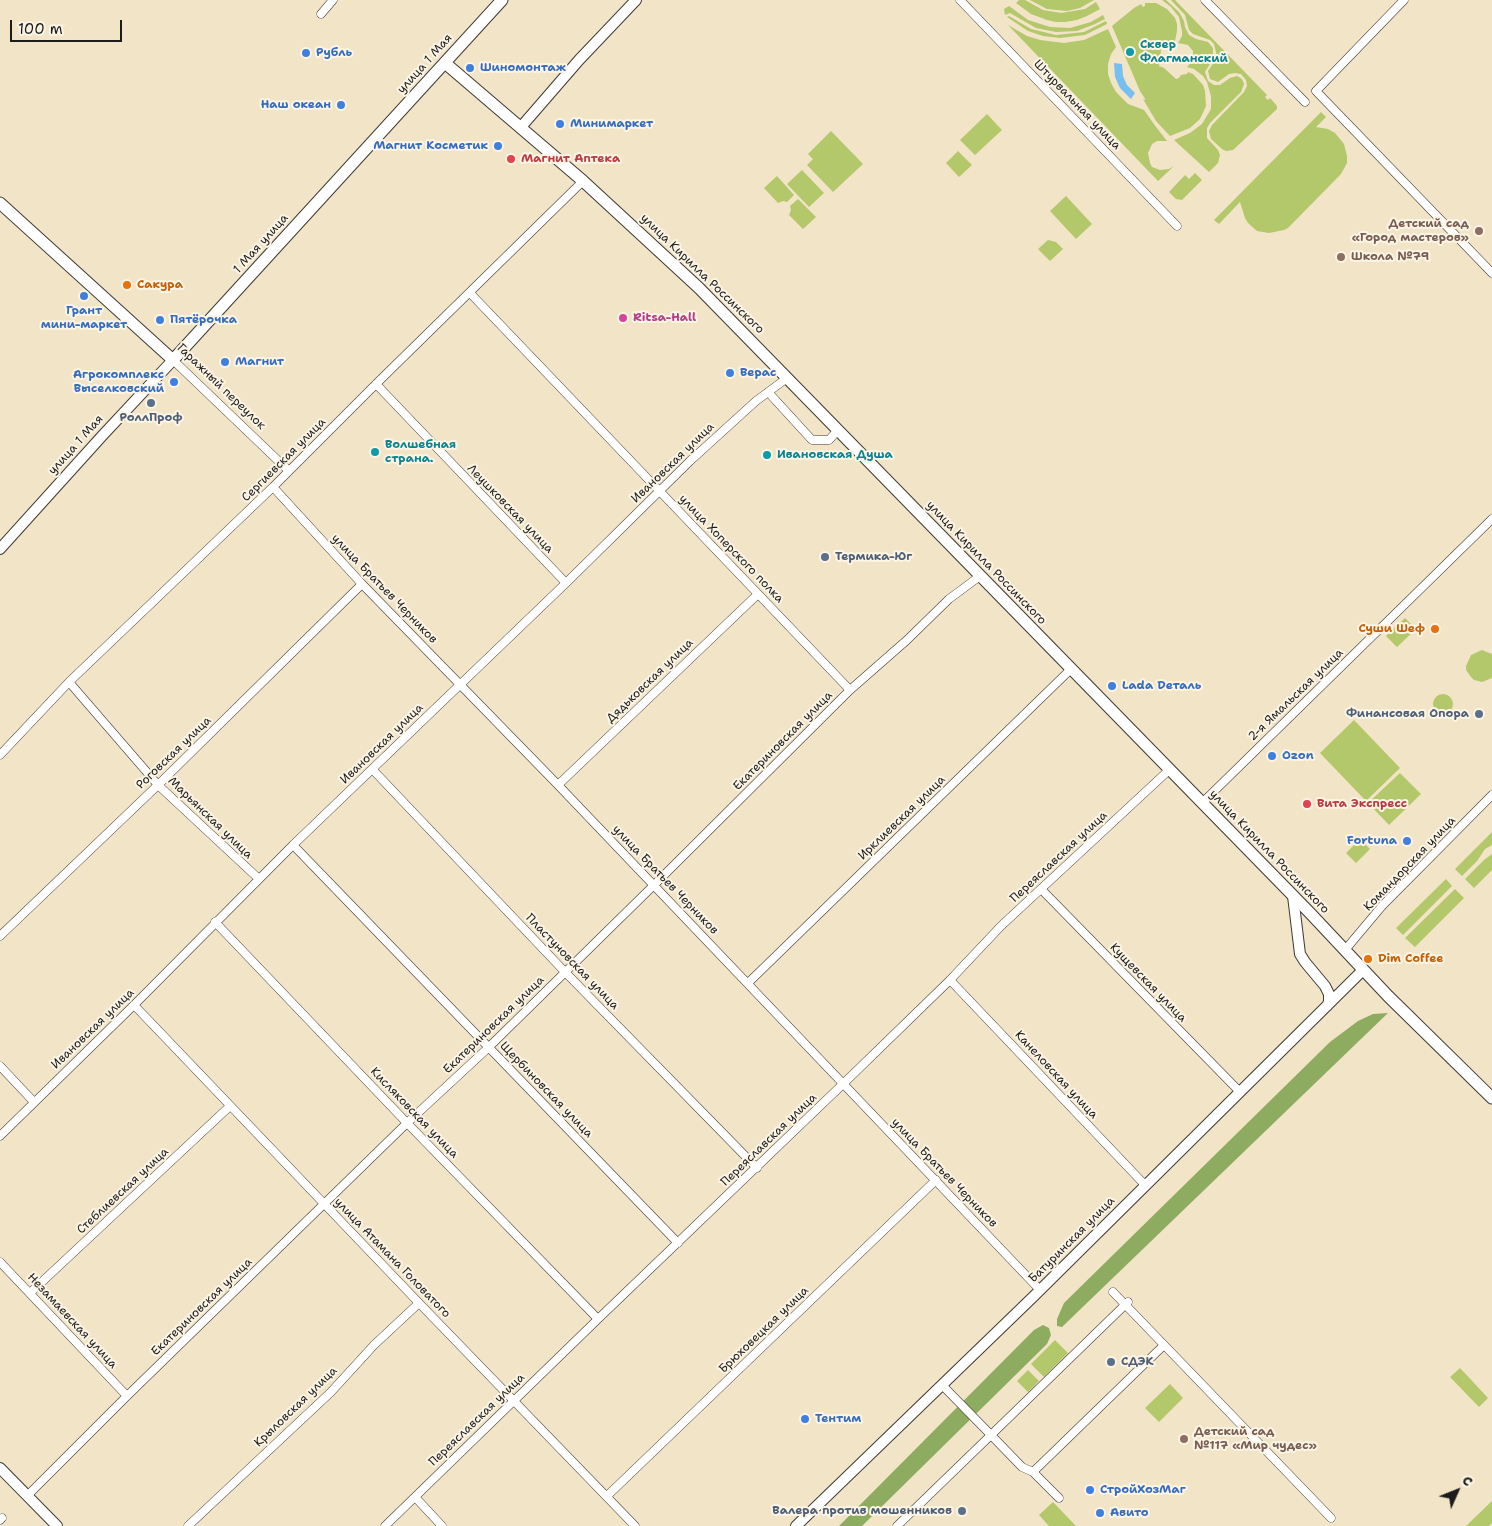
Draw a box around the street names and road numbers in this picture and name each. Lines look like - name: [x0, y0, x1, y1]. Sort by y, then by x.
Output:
- street label: улица 1 Мая: [395, 31, 455, 97]
- street label: Штурвальная улица: [1030, 57, 1124, 153]
- street label: 1 Мая улица: [231, 211, 291, 277]
- street label: улица Кирилла Россинского: [637, 211, 767, 337]
- street label: Гаражный переулок: [174, 341, 268, 433]
- street label: улица 1 Мая: [46, 412, 106, 478]
- street label: Сергиевская улица: [239, 415, 329, 505]
- street label: Ивановская улица: [629, 420, 717, 506]
- street label: Леушковская улица: [464, 462, 556, 556]
- street label: улица Хоперского полка: [676, 492, 786, 606]
- street label: улица Кирилла Россинского: [923, 498, 1049, 628]
- street label: улица Братьев Черников: [328, 531, 440, 647]
- street label: Дядьковская улица: [604, 636, 696, 726]
- street label: 2-я Ямальская улица: [1245, 646, 1347, 744]
- street label: Екатериновская улица: [730, 688, 836, 794]
- street label: Ивановская улица: [338, 701, 426, 787]
- street label: Роговская улица: [134, 714, 214, 792]
- street label: Ирклиевская улица: [855, 773, 949, 863]
- street label: Марьянская улица: [165, 774, 255, 862]
- street label: улица Кирилла Россинского: [1206, 787, 1332, 917]
- street label: Переяславская улица: [1007, 808, 1111, 906]
- street label: Командорская улица: [1361, 814, 1459, 914]
- street label: улица Братьев Черников: [609, 822, 721, 938]
- street label: Пластуновская улица: [522, 911, 622, 1013]
- street label: Кущевская улица: [1107, 940, 1189, 1026]
- street label: Екатериновская улица: [441, 973, 547, 1077]
- street label: Ивановская улица: [49, 986, 137, 1072]
- street label: Канеловская улица: [1011, 1028, 1101, 1122]
- street label: Щербиновская улица: [496, 1039, 596, 1141]
- street label: Кисляковская улица: [367, 1065, 461, 1161]
- street label: Переяславская улица: [718, 1091, 820, 1189]
- street label: улица Братьев Черников: [888, 1115, 1000, 1231]
- street label: Стеблиевская улица: [74, 1145, 172, 1237]
- street label: Батуринская улица: [1026, 1194, 1118, 1286]
- street label: улица Атамана Головатого: [331, 1195, 453, 1321]
- street label: Екатериновская улица: [149, 1255, 255, 1359]
- street label: Незамаевская улица: [24, 1270, 120, 1372]
- street label: Брюховецкая улица: [716, 1284, 812, 1376]
- street label: Крыловская улица: [252, 1364, 340, 1450]
- street label: Переяславская улица: [426, 1371, 528, 1469]

